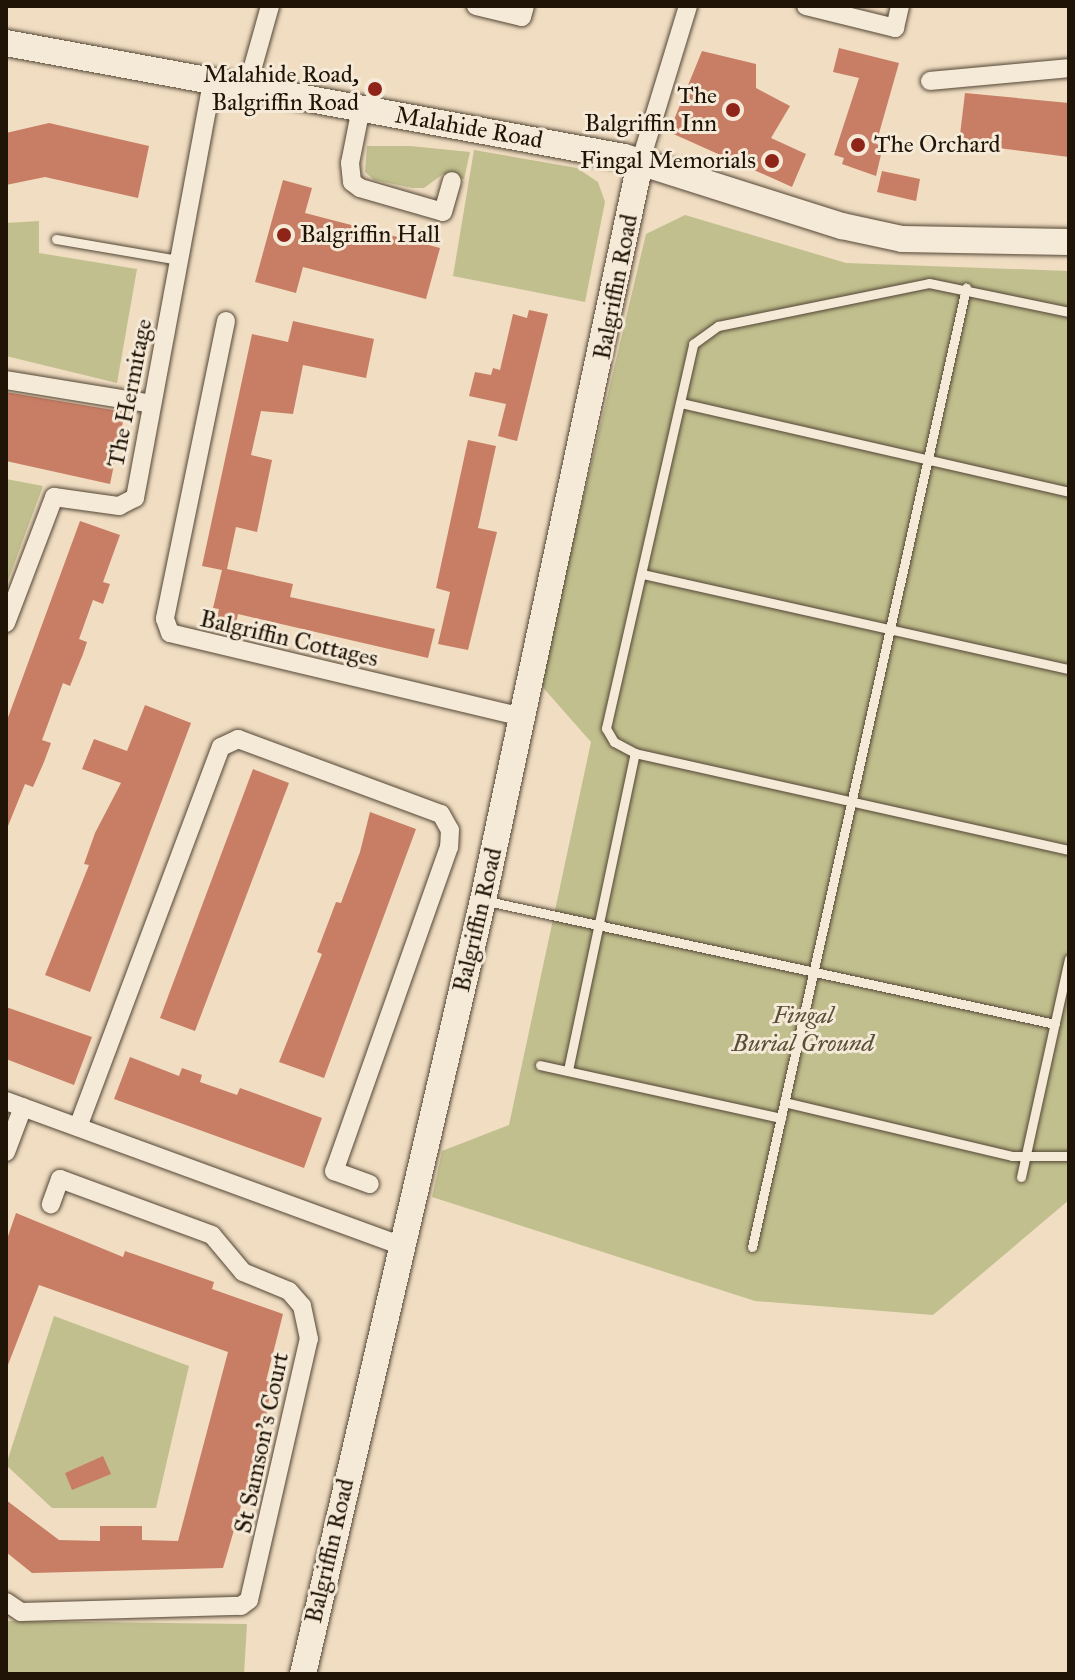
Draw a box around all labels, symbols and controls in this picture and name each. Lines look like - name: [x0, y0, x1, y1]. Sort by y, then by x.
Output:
- place label: Malahide Road, Balgriffin Road: [203, 61, 359, 117]
- marker: Malahide Road, Balgriffin Road: [366, 80, 384, 98]
- place label: The Balgriffin Inn: [584, 82, 717, 138]
- street label: Malahide Road: [393, 101, 545, 155]
- marker: The Balgriffin Inn: [724, 101, 742, 119]
- place label: The Orchard: [874, 131, 1001, 159]
- marker: The Orchard: [849, 136, 867, 154]
- place label: Fingal Memorials: [580, 147, 756, 175]
- marker: Fingal Memorials: [763, 152, 781, 170]
- street label: Balgriffin Road: [588, 212, 644, 362]
- place label: Balgriffin Hall: [300, 221, 440, 249]
- marker: Balgriffin Hall: [275, 226, 293, 244]
- street label: The Hermitage: [101, 316, 159, 470]
- street label: Balgriffin Cottages: [197, 604, 381, 674]
- street label: Balgriffin Road: [447, 845, 509, 995]
- park label: Fingal Burial Ground: [732, 1002, 874, 1058]
- street label: St Samson's Court: [229, 1350, 295, 1536]
- street label: Balgriffin Road: [299, 1476, 361, 1626]

